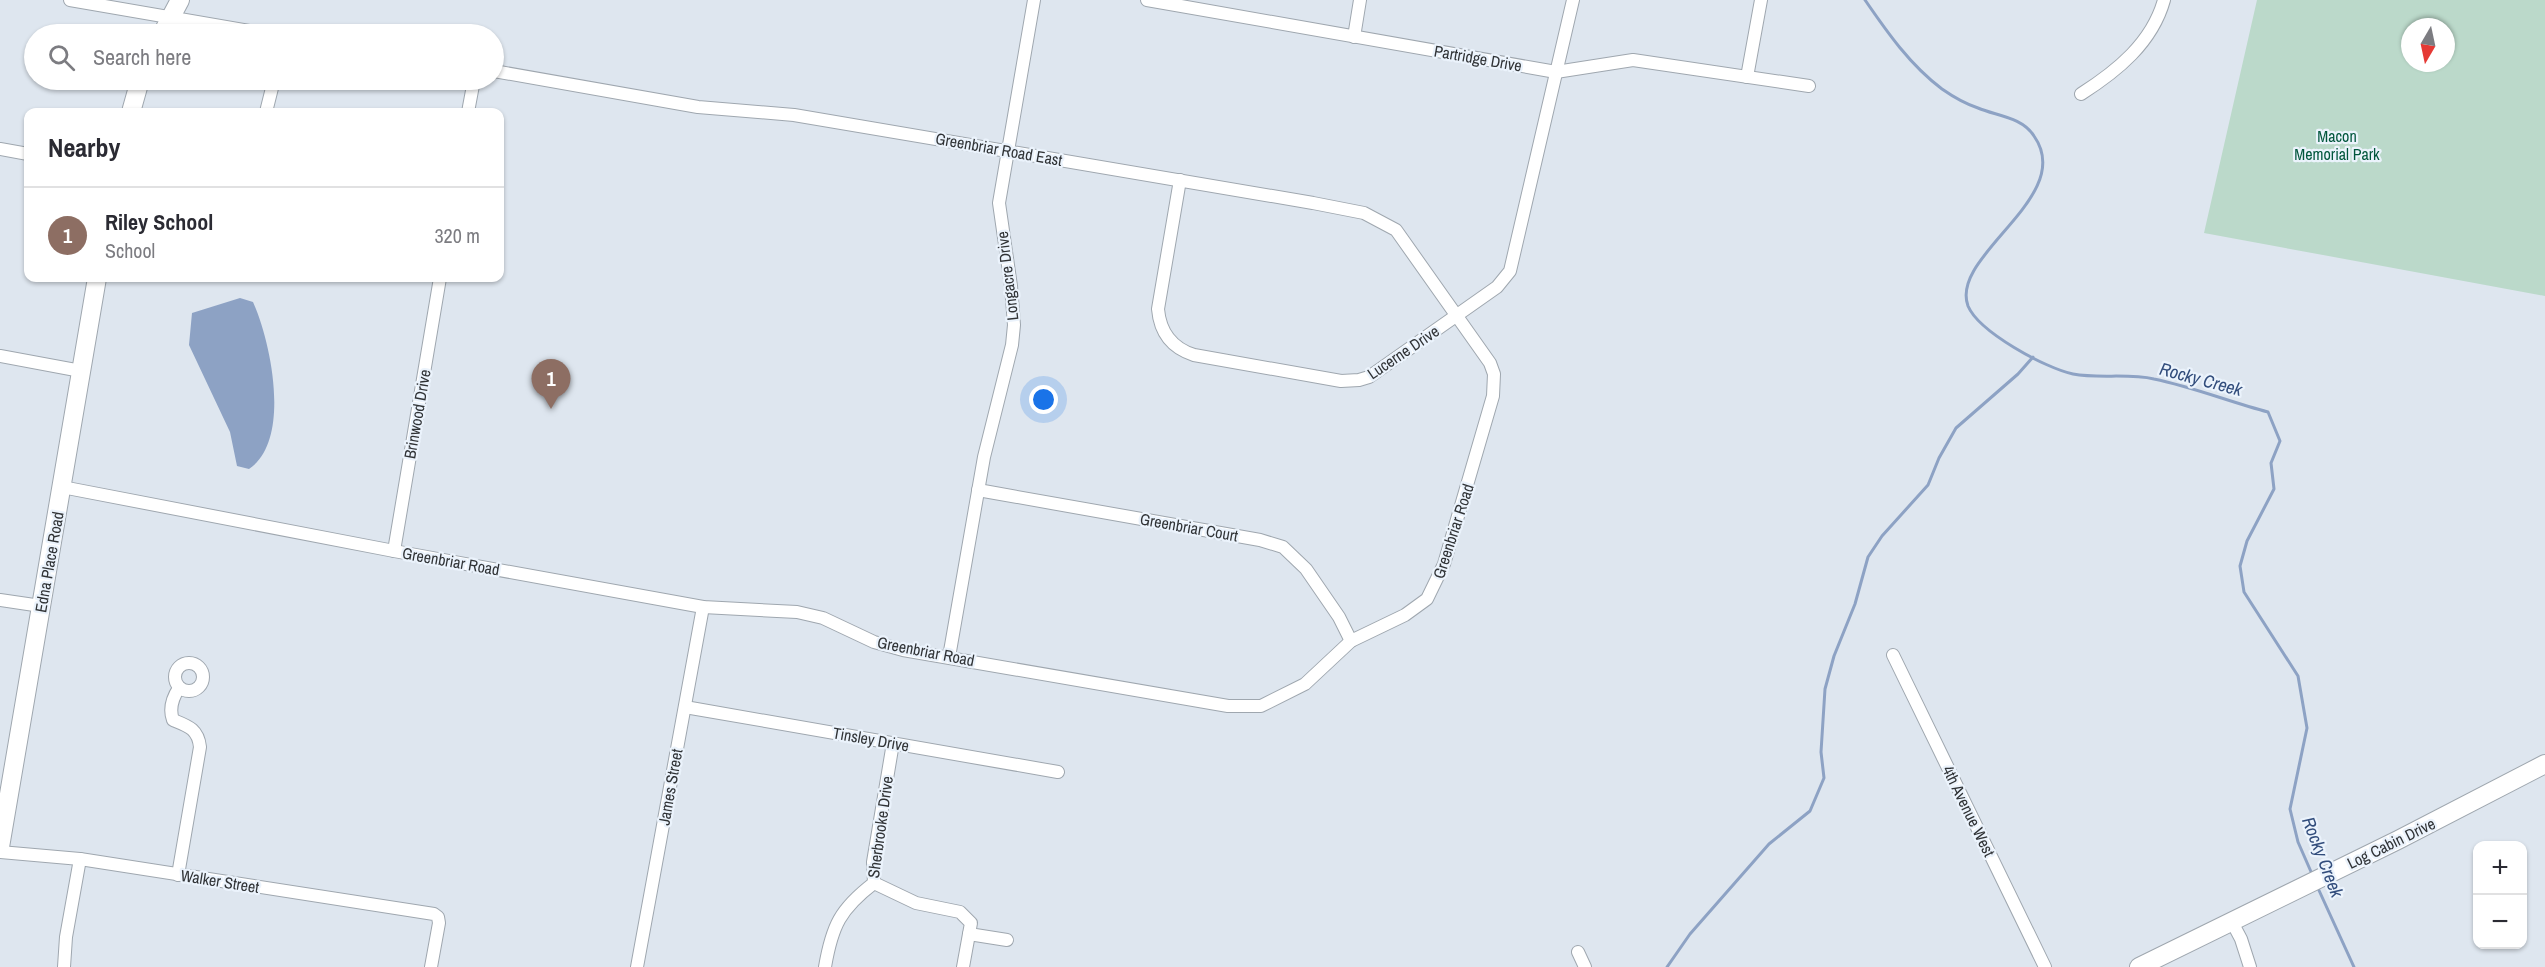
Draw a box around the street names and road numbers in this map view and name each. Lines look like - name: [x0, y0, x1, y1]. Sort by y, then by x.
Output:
- street label: Partridge Drive: [1432, 39, 1524, 77]
- street label: Greenbriar Road East: [934, 127, 1064, 171]
- street label: Longacre Drive: [991, 230, 1023, 322]
- street label: Lucerne Drive: [1363, 320, 1443, 384]
- street label: Brinwood Drive: [398, 368, 436, 460]
- street label: Greenbriar Road: [1427, 481, 1479, 581]
- street label: Greenbriar Court: [1138, 508, 1240, 547]
- street label: Edna Place Road: [29, 510, 69, 614]
- street label: Greenbriar Road: [401, 542, 501, 580]
- street label: Greenbriar Road: [876, 631, 976, 671]
- street label: Tinsley Drive: [831, 721, 911, 757]
- street label: James Street: [652, 747, 688, 827]
- street label: 4th Avenue West: [1937, 762, 2001, 861]
- street label: Sherbrooke Drive: [862, 775, 898, 879]
- street label: Log Cabin Drive: [2343, 812, 2439, 874]
- street label: Walker Street: [179, 864, 261, 898]

